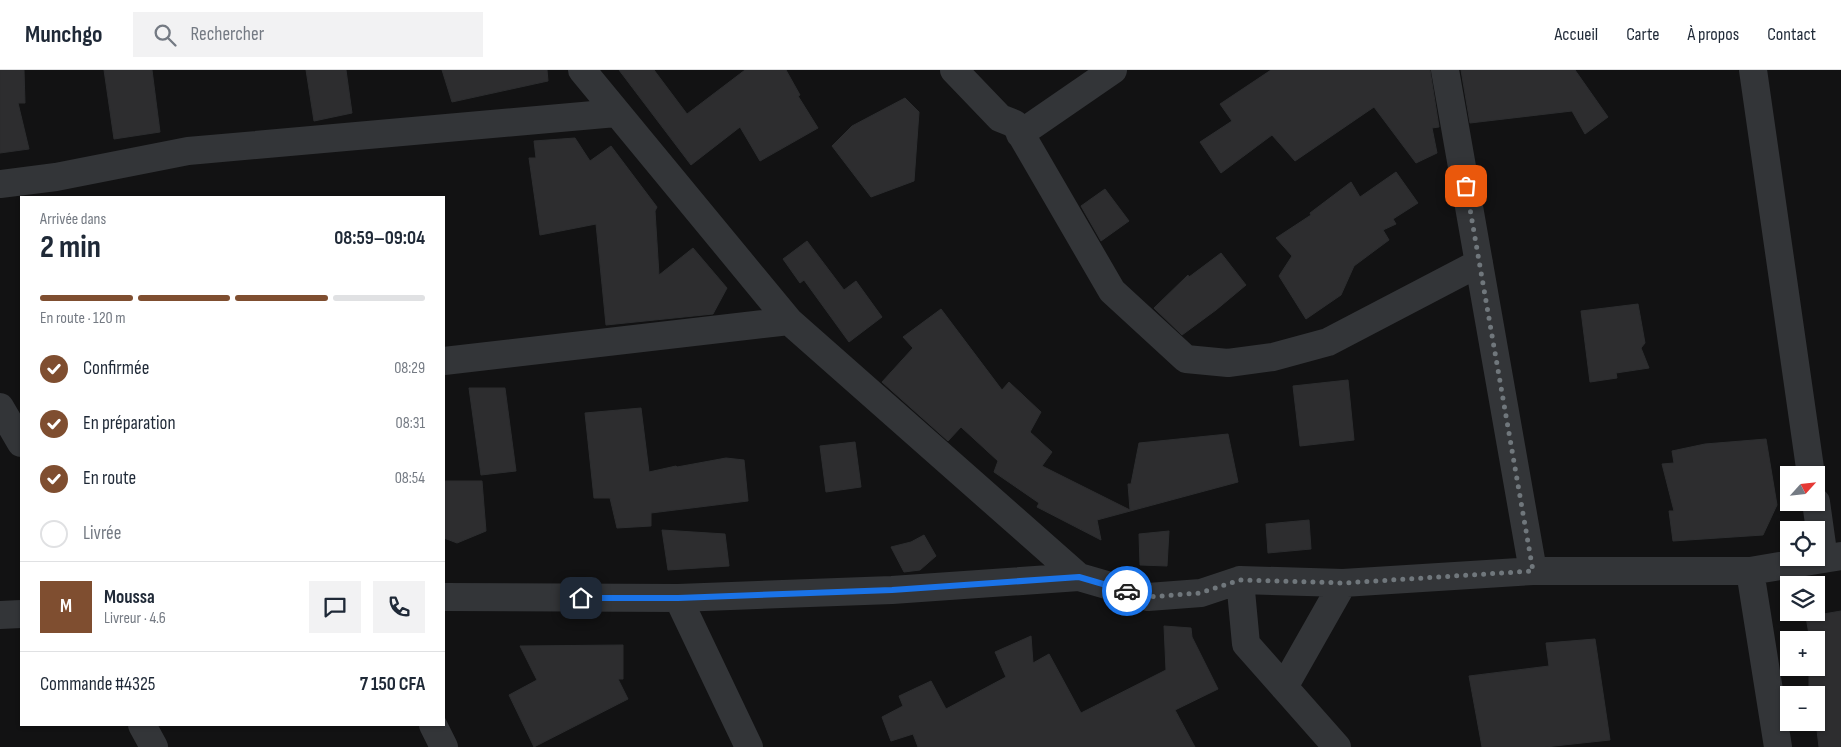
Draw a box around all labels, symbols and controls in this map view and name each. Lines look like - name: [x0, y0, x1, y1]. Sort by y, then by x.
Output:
- search box: [133, 12, 483, 57]
- text: Munchgo: [25, 20, 103, 49]
- icon: search: [151, 21, 179, 49]
- text: Rechercher: [191, 23, 264, 46]
- text: Accueil: [1554, 24, 1598, 45]
- text: Carte: [1626, 24, 1659, 45]
- text: À propos: [1687, 24, 1739, 45]
- text: Contact: [1767, 24, 1816, 45]
- pin: [1445, 165, 1487, 207]
- icon: bag: [1452, 172, 1480, 200]
- text: Arrivée dans: [40, 210, 106, 229]
- text: 08:59–09:04: [334, 227, 425, 250]
- text: 2 min: [40, 228, 101, 267]
- text: En route · 120 m: [40, 309, 125, 328]
- icon: check: [40, 355, 68, 383]
- text: Confirmée: [83, 357, 149, 380]
- text: 08:29: [394, 359, 425, 378]
- icon: check: [40, 410, 68, 438]
- text: En préparation: [83, 412, 176, 435]
- text: 08:31: [396, 414, 425, 433]
- icon: check: [40, 465, 68, 493]
- north arrow: [1780, 466, 1825, 511]
- map controls: [1780, 466, 1825, 731]
- text: En route: [83, 467, 136, 490]
- text: 08:54: [395, 469, 425, 488]
- button: locate: [1780, 521, 1825, 566]
- text: Livrée: [83, 522, 121, 545]
- courier: [1102, 566, 1152, 616]
- button: layers: [1780, 576, 1825, 621]
- pin: [560, 577, 602, 619]
- icon: car: [1113, 577, 1141, 605]
- button: chat: [309, 581, 361, 633]
- button: phone: [373, 581, 425, 633]
- icon: home: [567, 584, 595, 612]
- text: Moussa: [104, 586, 155, 609]
- text: M: [60, 595, 72, 618]
- text: Livreur · 4.6: [104, 609, 166, 628]
- button: +: [1780, 631, 1825, 676]
- text: Commande #4325: [40, 673, 155, 696]
- text: 7 150 CFA: [360, 673, 425, 696]
- button: −: [1780, 686, 1825, 731]

